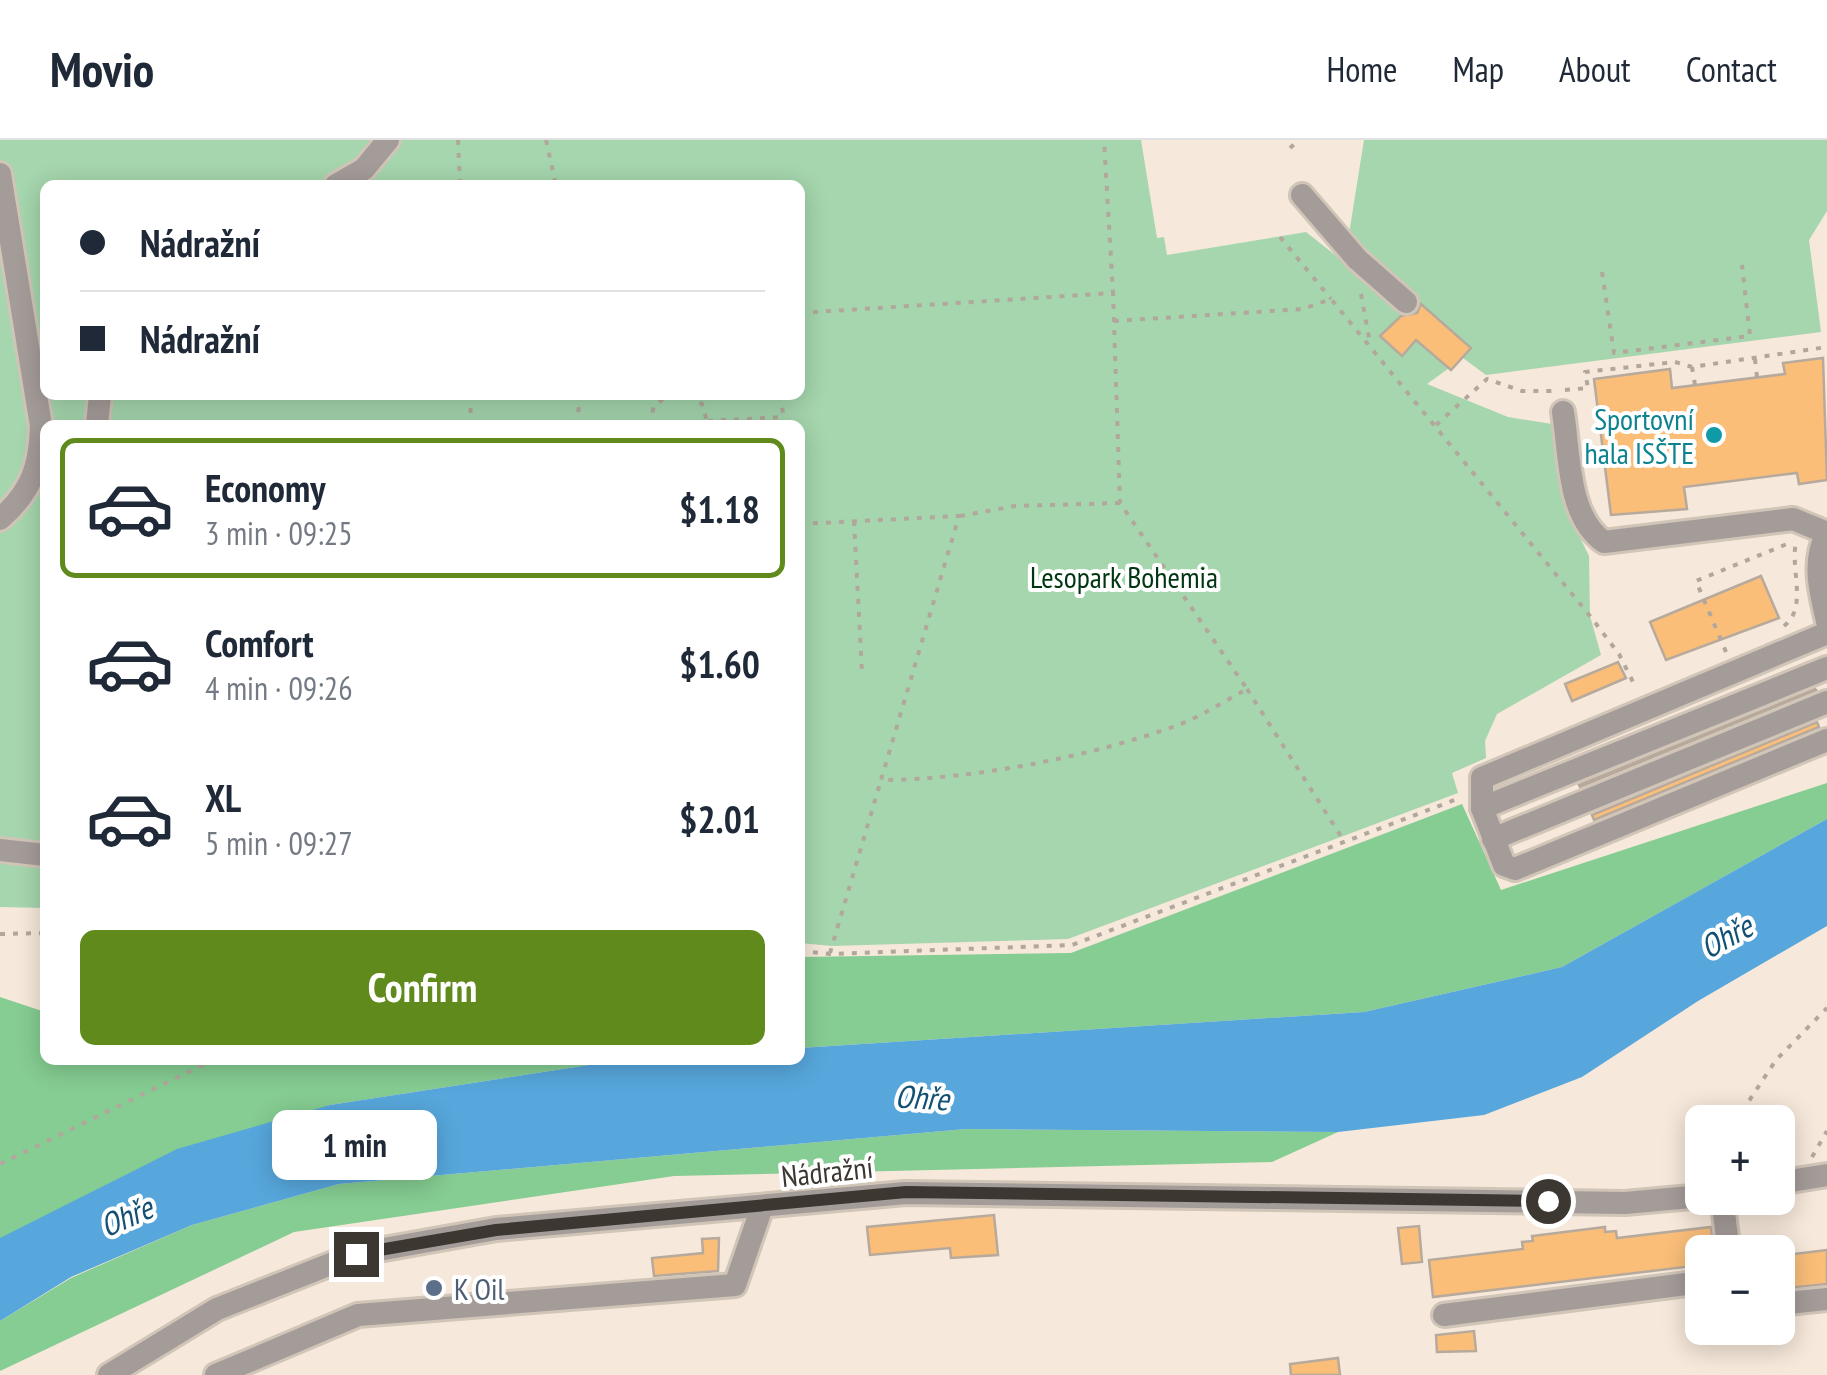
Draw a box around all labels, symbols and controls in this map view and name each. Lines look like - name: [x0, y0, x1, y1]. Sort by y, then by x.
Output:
- text: Movio: [50, 38, 154, 100]
- text: Home: [1326, 46, 1398, 92]
- text: Map: [1453, 46, 1504, 92]
- text: About: [1559, 46, 1631, 92]
- text: Contact: [1686, 46, 1777, 92]
- text: Nádražní: [140, 218, 260, 267]
- text: Nádražní: [140, 314, 260, 363]
- place label: Sportovní hala ISŠTE: [1585, 399, 1694, 472]
- marker: Sportovní hala ISŠTE: [1703, 424, 1725, 446]
- icon: car: [85, 463, 175, 553]
- text: Economy: [205, 463, 325, 512]
- text: $1.18: [679, 484, 760, 533]
- text: 3 min · 09:25: [205, 512, 353, 554]
- park label: Lesopark Bohemia: [1030, 557, 1218, 596]
- icon: car: [85, 618, 175, 708]
- text: Comfort: [205, 618, 314, 667]
- text: $1.60: [679, 639, 760, 688]
- text: 4 min · 09:26: [205, 667, 353, 709]
- icon: car: [85, 773, 175, 863]
- text: XL: [205, 773, 241, 822]
- text: $2.01: [679, 794, 760, 843]
- text: 5 min · 09:27: [205, 822, 353, 864]
- water label: Ohře: [1692, 904, 1761, 967]
- button: Confirm: [80, 930, 765, 1045]
- water label: Ohře: [894, 1075, 952, 1119]
- map controls: [1685, 1105, 1795, 1345]
- button: +: [1685, 1105, 1795, 1215]
- callout: 1 min: [274, 1109, 438, 1179]
- text: 1 min: [322, 1124, 387, 1166]
- street label: Nádražní: [779, 1147, 875, 1195]
- route start: [1526, 1179, 1571, 1224]
- water label: Ohře: [93, 1185, 161, 1246]
- route end: [334, 1232, 379, 1277]
- button: −: [1685, 1235, 1795, 1345]
- place label: K Oil: [454, 1269, 504, 1308]
- marker: K Oil: [423, 1277, 445, 1299]

